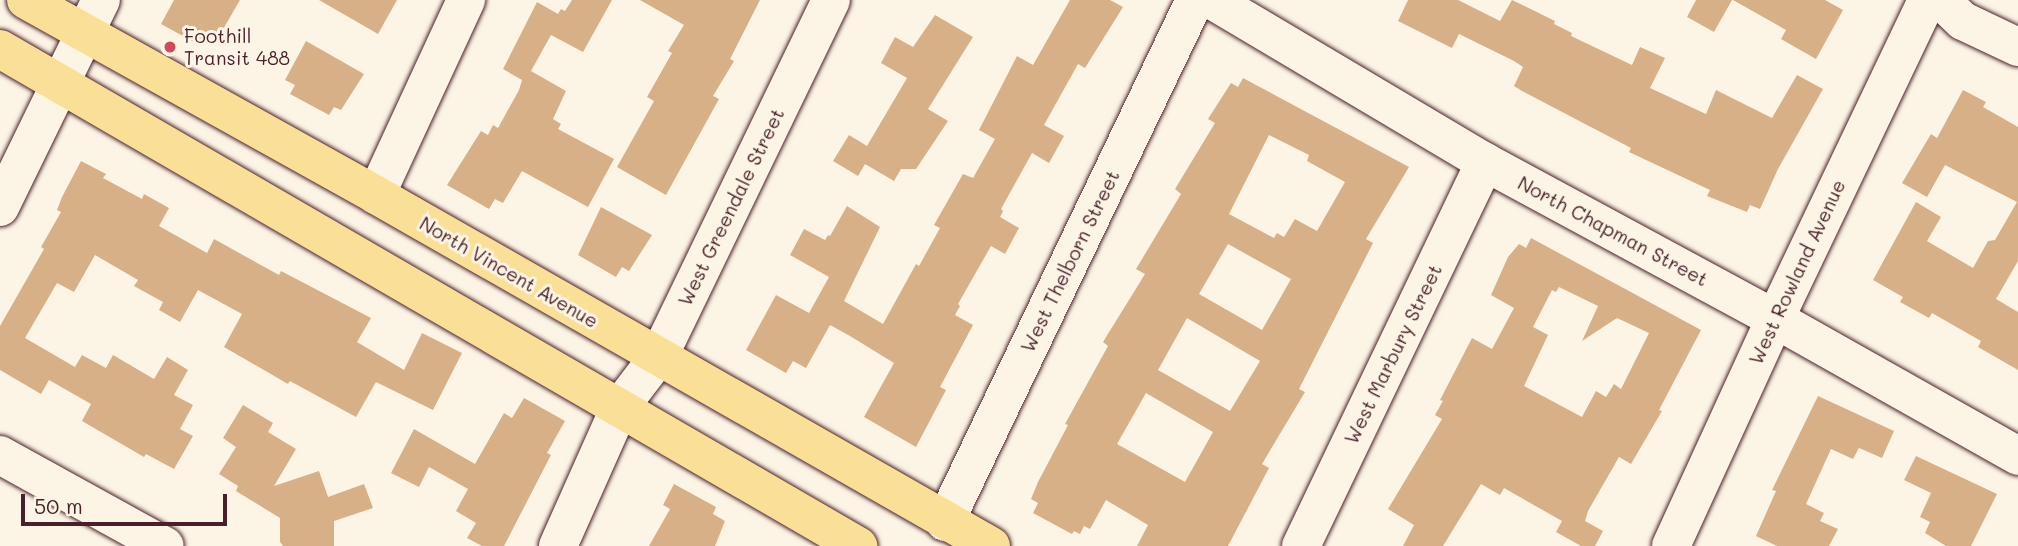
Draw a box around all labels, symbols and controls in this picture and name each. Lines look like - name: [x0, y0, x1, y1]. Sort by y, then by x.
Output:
- place label: Foothill Transit 488: [184, 25, 290, 69]
- marker: Foothill Transit 488: [162, 39, 178, 55]
- street label: West Greendale Street: [673, 105, 789, 309]
- street label: West Thelborn Street: [1016, 166, 1124, 356]
- street label: North Chapman Street: [1514, 171, 1712, 291]
- street label: West Rowland Avenue: [1744, 176, 1850, 368]
- street label: North Vincent Avenue: [416, 212, 602, 332]
- street label: West Marbury Street: [1340, 260, 1446, 448]
- scale bar: [24, 480, 231, 524]
- text: 50 m: [34, 492, 83, 519]

